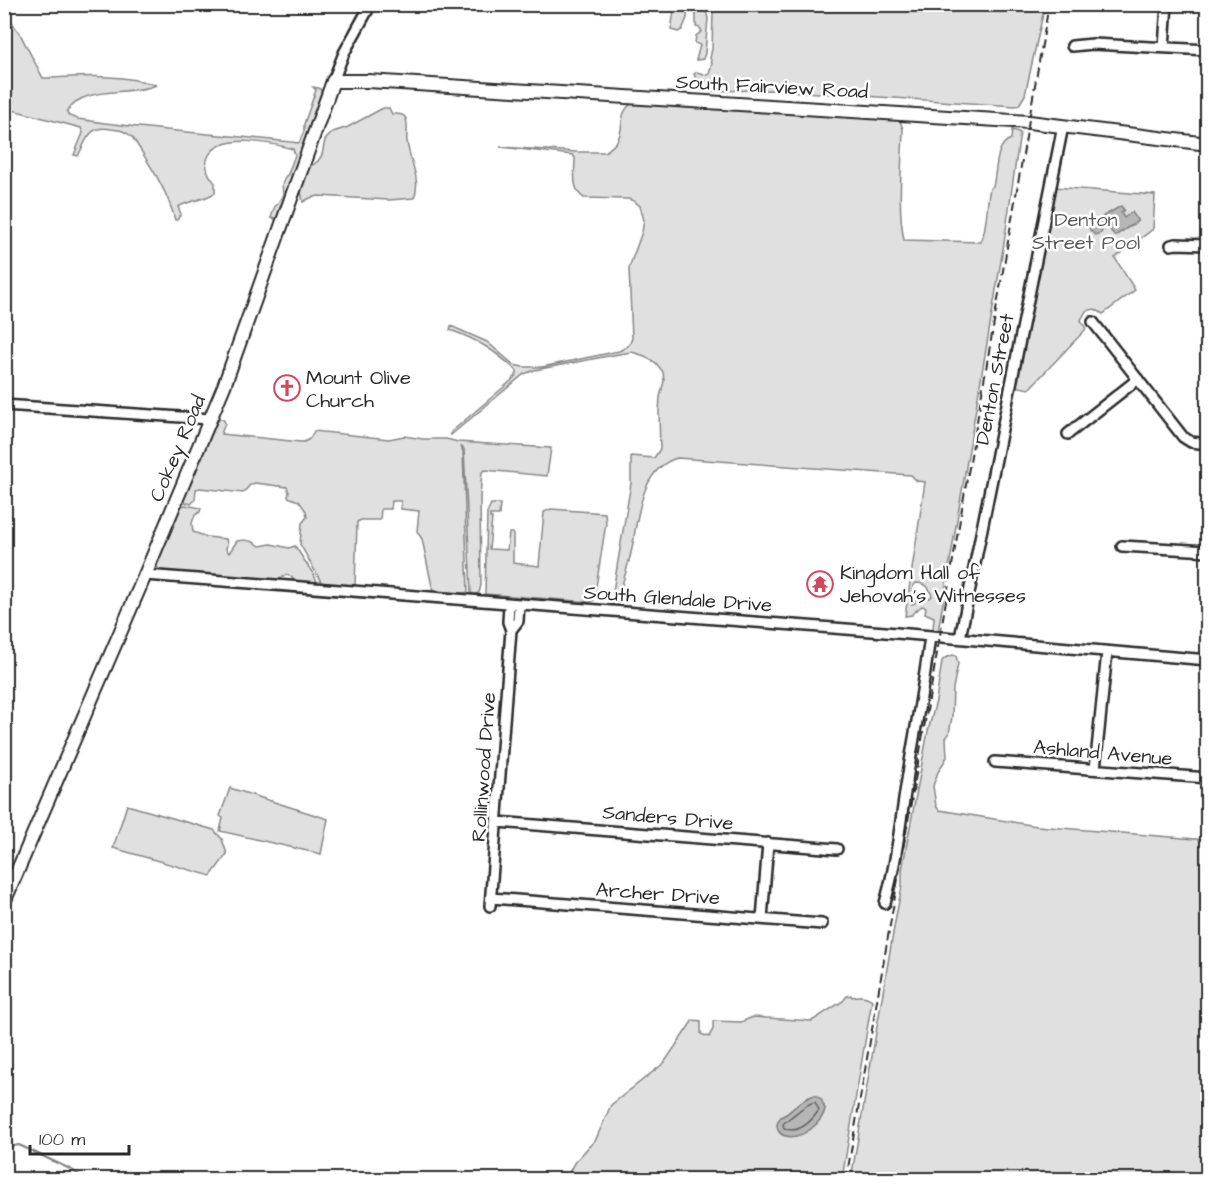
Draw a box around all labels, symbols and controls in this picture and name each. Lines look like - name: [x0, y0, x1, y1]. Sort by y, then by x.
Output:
- street label: South Fairview Road: [675, 68, 869, 106]
- park label: Denton Street Pool: [1032, 206, 1140, 257]
- street label: Denton Street: [969, 311, 1021, 447]
- place label: Mount Olive Church: [306, 364, 411, 415]
- church icon: Mount Olive Church: [272, 373, 302, 403]
- street label: Cokey Road: [143, 391, 214, 506]
- place label: Kingdom Hall of Jehovah’s Witnesses: [840, 559, 1026, 610]
- temple icon: Kingdom Hall of Jehovah’s Witnesses: [805, 569, 835, 599]
- street label: South Glendale Drive: [583, 578, 773, 620]
- street label: Rollinwood Drive: [465, 691, 503, 843]
- street label: Ashland Avenue: [1032, 733, 1174, 773]
- street label: Sanders Drive: [601, 798, 735, 838]
- street label: Archer Drive: [595, 876, 721, 912]
- scale bar: [30, 1118, 129, 1156]
- text: 100 m: [39, 1127, 85, 1152]

